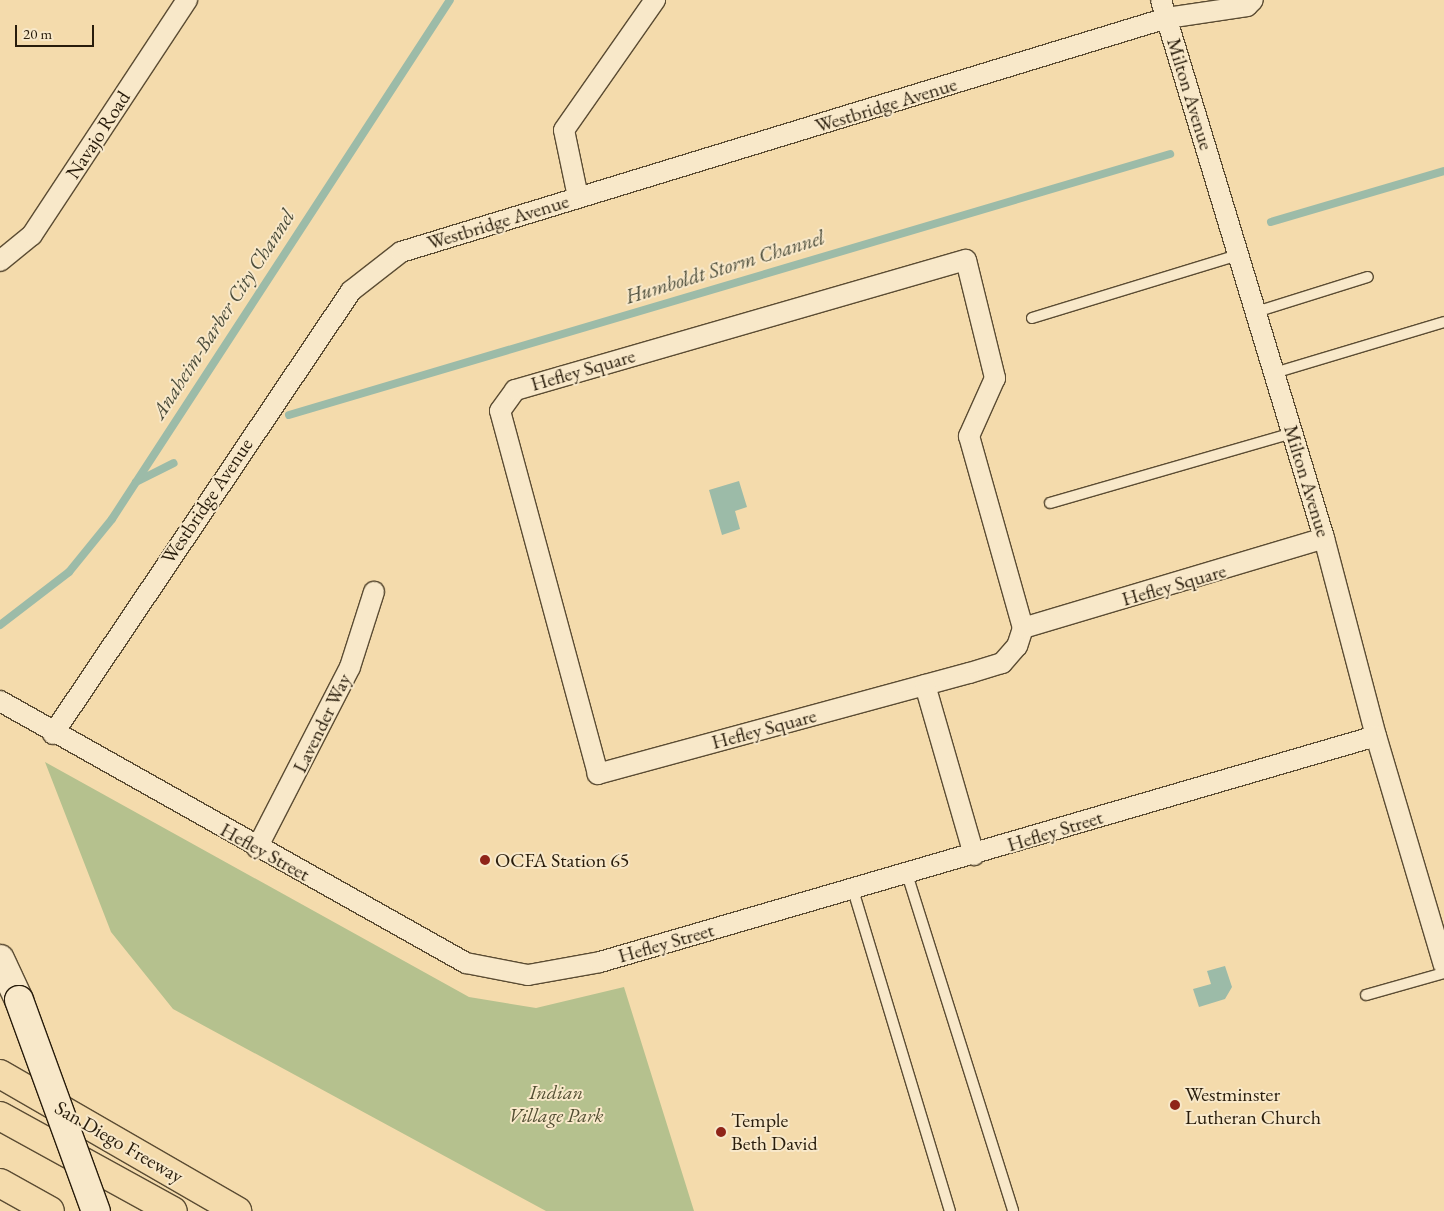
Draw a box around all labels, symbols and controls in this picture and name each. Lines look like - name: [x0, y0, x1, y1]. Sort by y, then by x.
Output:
- scale bar: [18, 15, 96, 47]
- text: 20 m: [23, 24, 52, 43]
- street label: Milton Avenue: [1162, 35, 1218, 153]
- street label: Westbridge Avenue: [812, 72, 960, 138]
- street label: Navajo Road: [61, 87, 135, 183]
- street label: Westbridge Avenue: [424, 189, 572, 255]
- water label: Anaheim-Barber City Channel: [146, 205, 300, 423]
- water label: Humboldt Storm Channel: [622, 225, 828, 309]
- street label: Hefley Square: [528, 344, 638, 396]
- street label: Milton Avenue: [1279, 422, 1335, 540]
- street label: Westbridge Avenue: [156, 433, 258, 569]
- street label: Hefley Square: [1119, 559, 1229, 611]
- street label: Lavender Way: [288, 670, 356, 776]
- street label: Hefley Square: [709, 704, 819, 754]
- street label: Hefley Street: [1004, 805, 1106, 857]
- street label: Hefley Street: [216, 818, 314, 886]
- place label: OCFA Station 65: [495, 848, 629, 872]
- marker: OCFA Station 65: [479, 854, 491, 866]
- street label: Hefley Street: [615, 918, 717, 968]
- park label: Indian Village Park: [508, 1081, 604, 1128]
- place label: Westminster Lutheran Church: [1185, 1082, 1321, 1129]
- street label: San Diego Freeway: [50, 1095, 188, 1189]
- marker: Westminster Lutheran Church: [1169, 1099, 1181, 1111]
- place label: Temple Beth David: [731, 1108, 818, 1155]
- marker: Temple Beth David: [715, 1126, 727, 1138]

